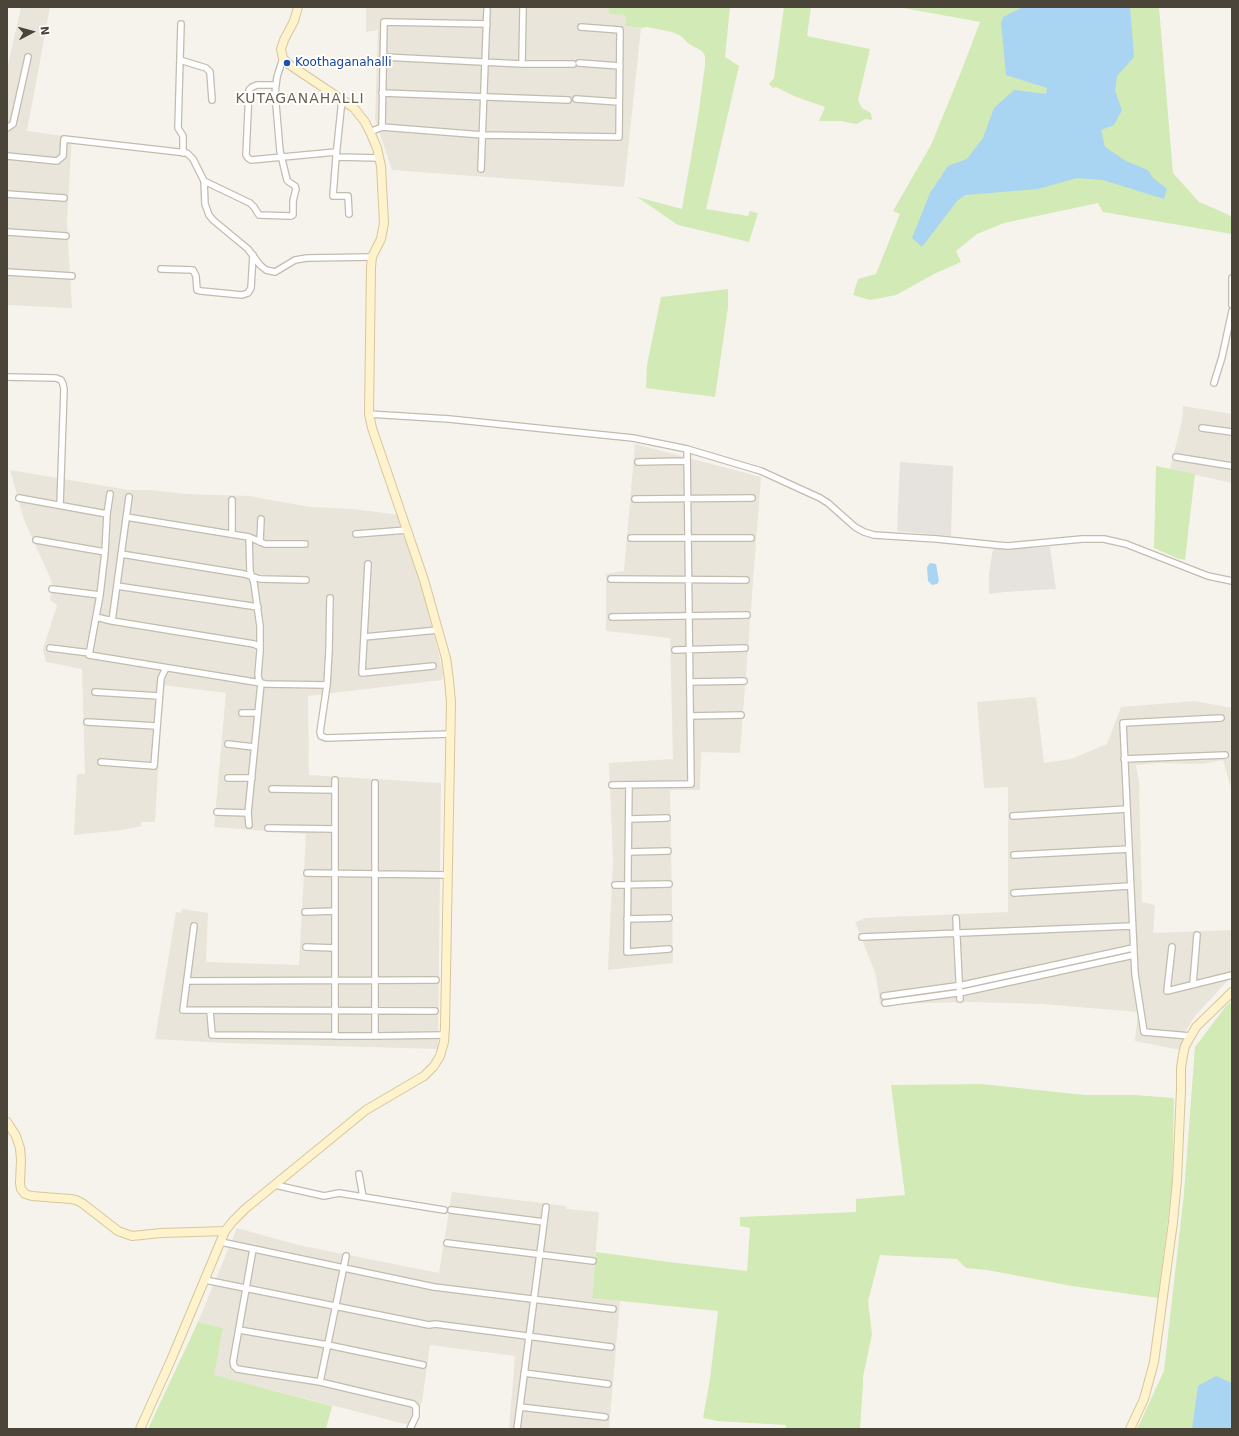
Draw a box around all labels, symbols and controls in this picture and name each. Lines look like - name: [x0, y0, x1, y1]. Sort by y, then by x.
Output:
- north arrow: [12, 12, 52, 52]
- text: N: [37, 25, 51, 36]
- place label: Koothaganahalli: [295, 56, 392, 70]
- marker: Koothaganahalli: [282, 58, 292, 68]
- district label: KUTAGANAHALLI: [235, 91, 365, 107]

